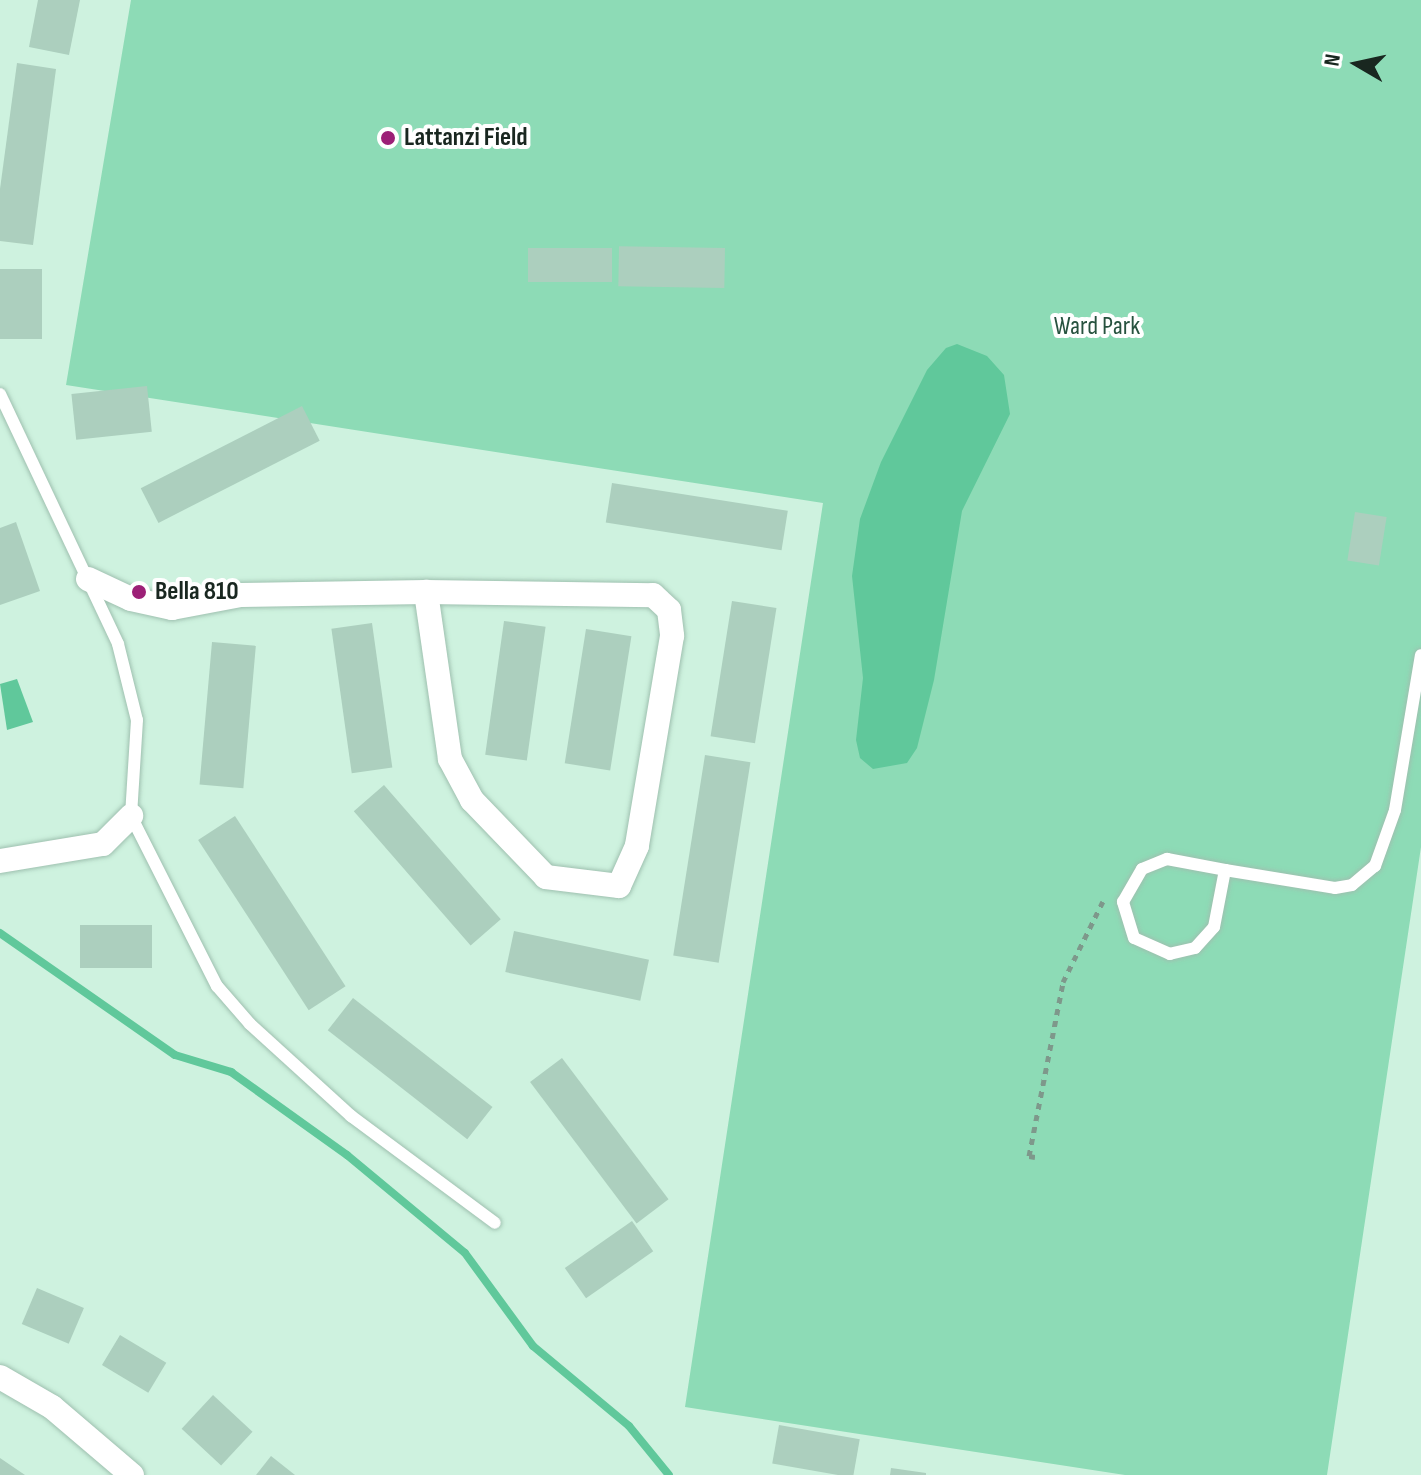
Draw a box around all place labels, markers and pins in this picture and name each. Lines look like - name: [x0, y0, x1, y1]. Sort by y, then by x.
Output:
- place label: Lattanzi Field: [404, 122, 528, 154]
- marker: Lattanzi Field: [379, 129, 397, 147]
- place label: Bella 810: [155, 576, 239, 608]
- marker: Bella 810: [130, 583, 148, 601]

